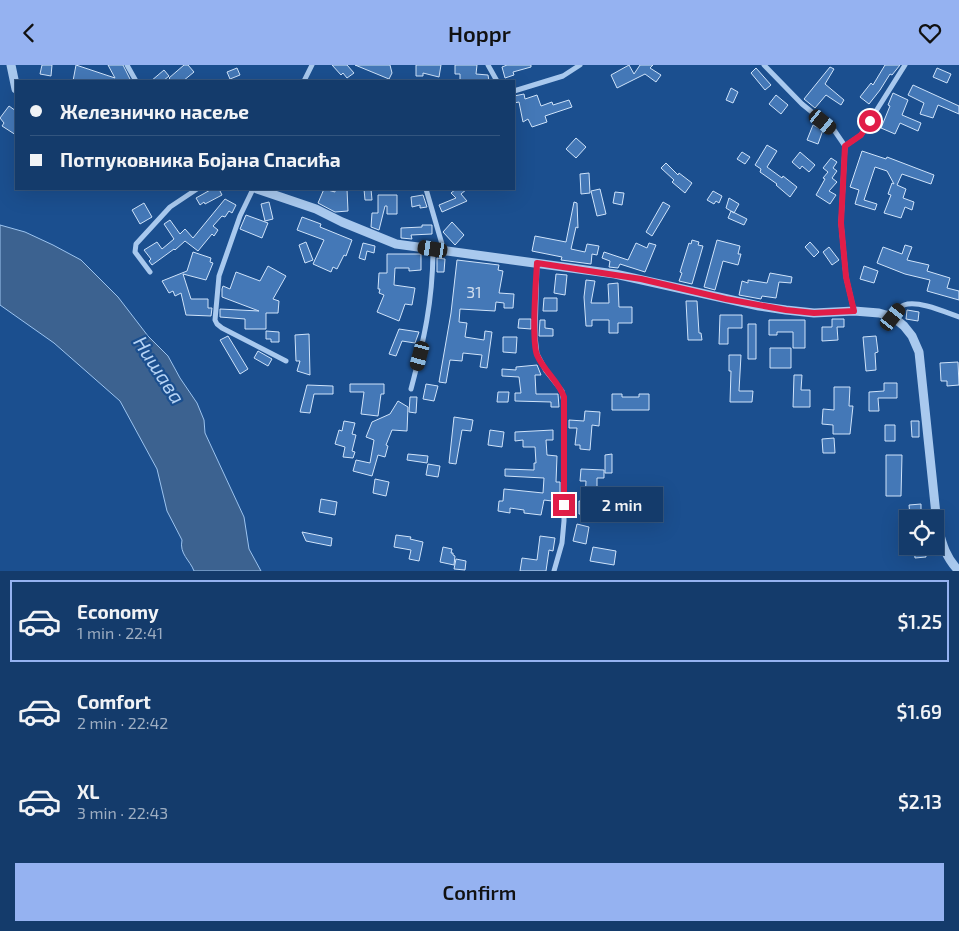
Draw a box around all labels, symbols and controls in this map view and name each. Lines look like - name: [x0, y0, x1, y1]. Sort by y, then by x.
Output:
- icon: back: [15, 19, 43, 47]
- icon: heart: [916, 19, 944, 47]
- text: Hoppr: [448, 20, 511, 46]
- text: Железничко насеље: [60, 100, 249, 123]
- car: [806, 107, 839, 137]
- route start: [859, 110, 881, 132]
- text: Потпуковника Бојана Спасића: [60, 148, 341, 171]
- car: [417, 239, 448, 259]
- house number: 31: [466, 282, 482, 301]
- car: [877, 301, 908, 333]
- water label: Нишава: [129, 331, 191, 408]
- car: [408, 340, 431, 372]
- callout: 2 min: [582, 487, 664, 523]
- route end: [553, 494, 575, 516]
- text: 2 min: [602, 495, 642, 514]
- map controls: [899, 510, 944, 555]
- button: locate: [899, 510, 944, 555]
- icon: car: [17, 599, 62, 644]
- text: Economy: [77, 600, 159, 623]
- text: $1.25: [897, 610, 942, 633]
- text: 1 min · 22:41: [77, 623, 163, 642]
- icon: car: [17, 689, 62, 734]
- text: Comfort: [77, 690, 151, 713]
- text: $1.69: [897, 700, 942, 723]
- text: 2 min · 22:42: [77, 713, 168, 732]
- icon: car: [17, 779, 62, 824]
- text: XL: [77, 780, 99, 803]
- text: $2.13: [898, 790, 942, 813]
- text: 3 min · 22:43: [77, 803, 168, 822]
- button: Confirm: [15, 863, 944, 921]

